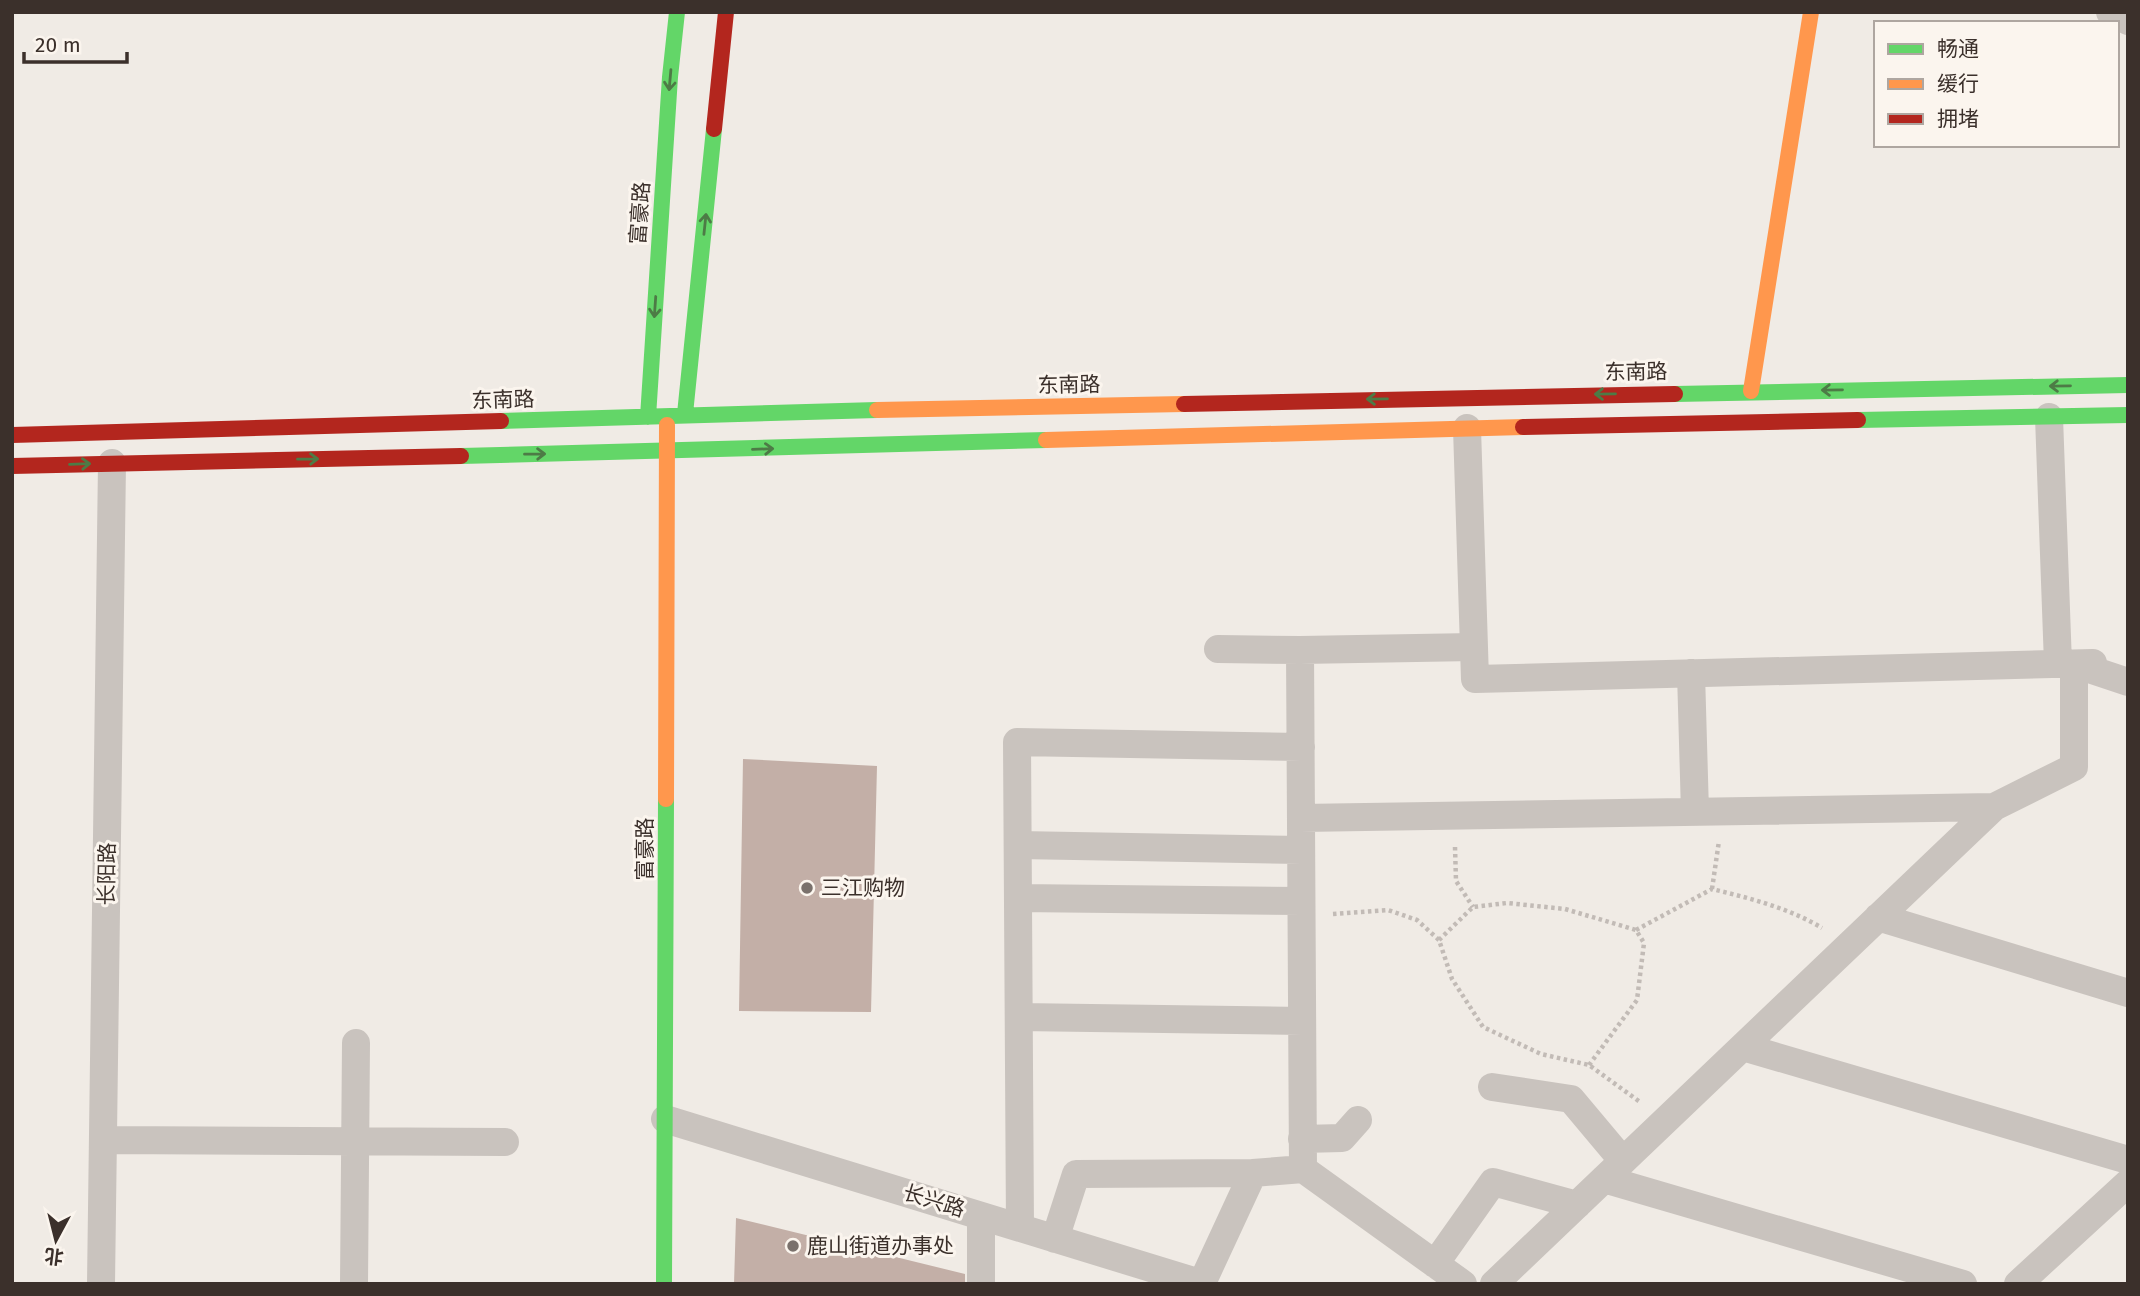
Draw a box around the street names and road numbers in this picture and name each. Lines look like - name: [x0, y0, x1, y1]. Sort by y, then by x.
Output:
- street label: 富豪路: [625, 181, 655, 245]
- street label: 东南路: [1604, 358, 1668, 386]
- street label: 东南路: [1037, 371, 1101, 399]
- street label: 东南路: [471, 386, 535, 414]
- street label: 富豪路: [632, 818, 658, 881]
- street label: 长阳路: [93, 842, 121, 906]
- street label: 长兴路: [900, 1179, 968, 1223]

